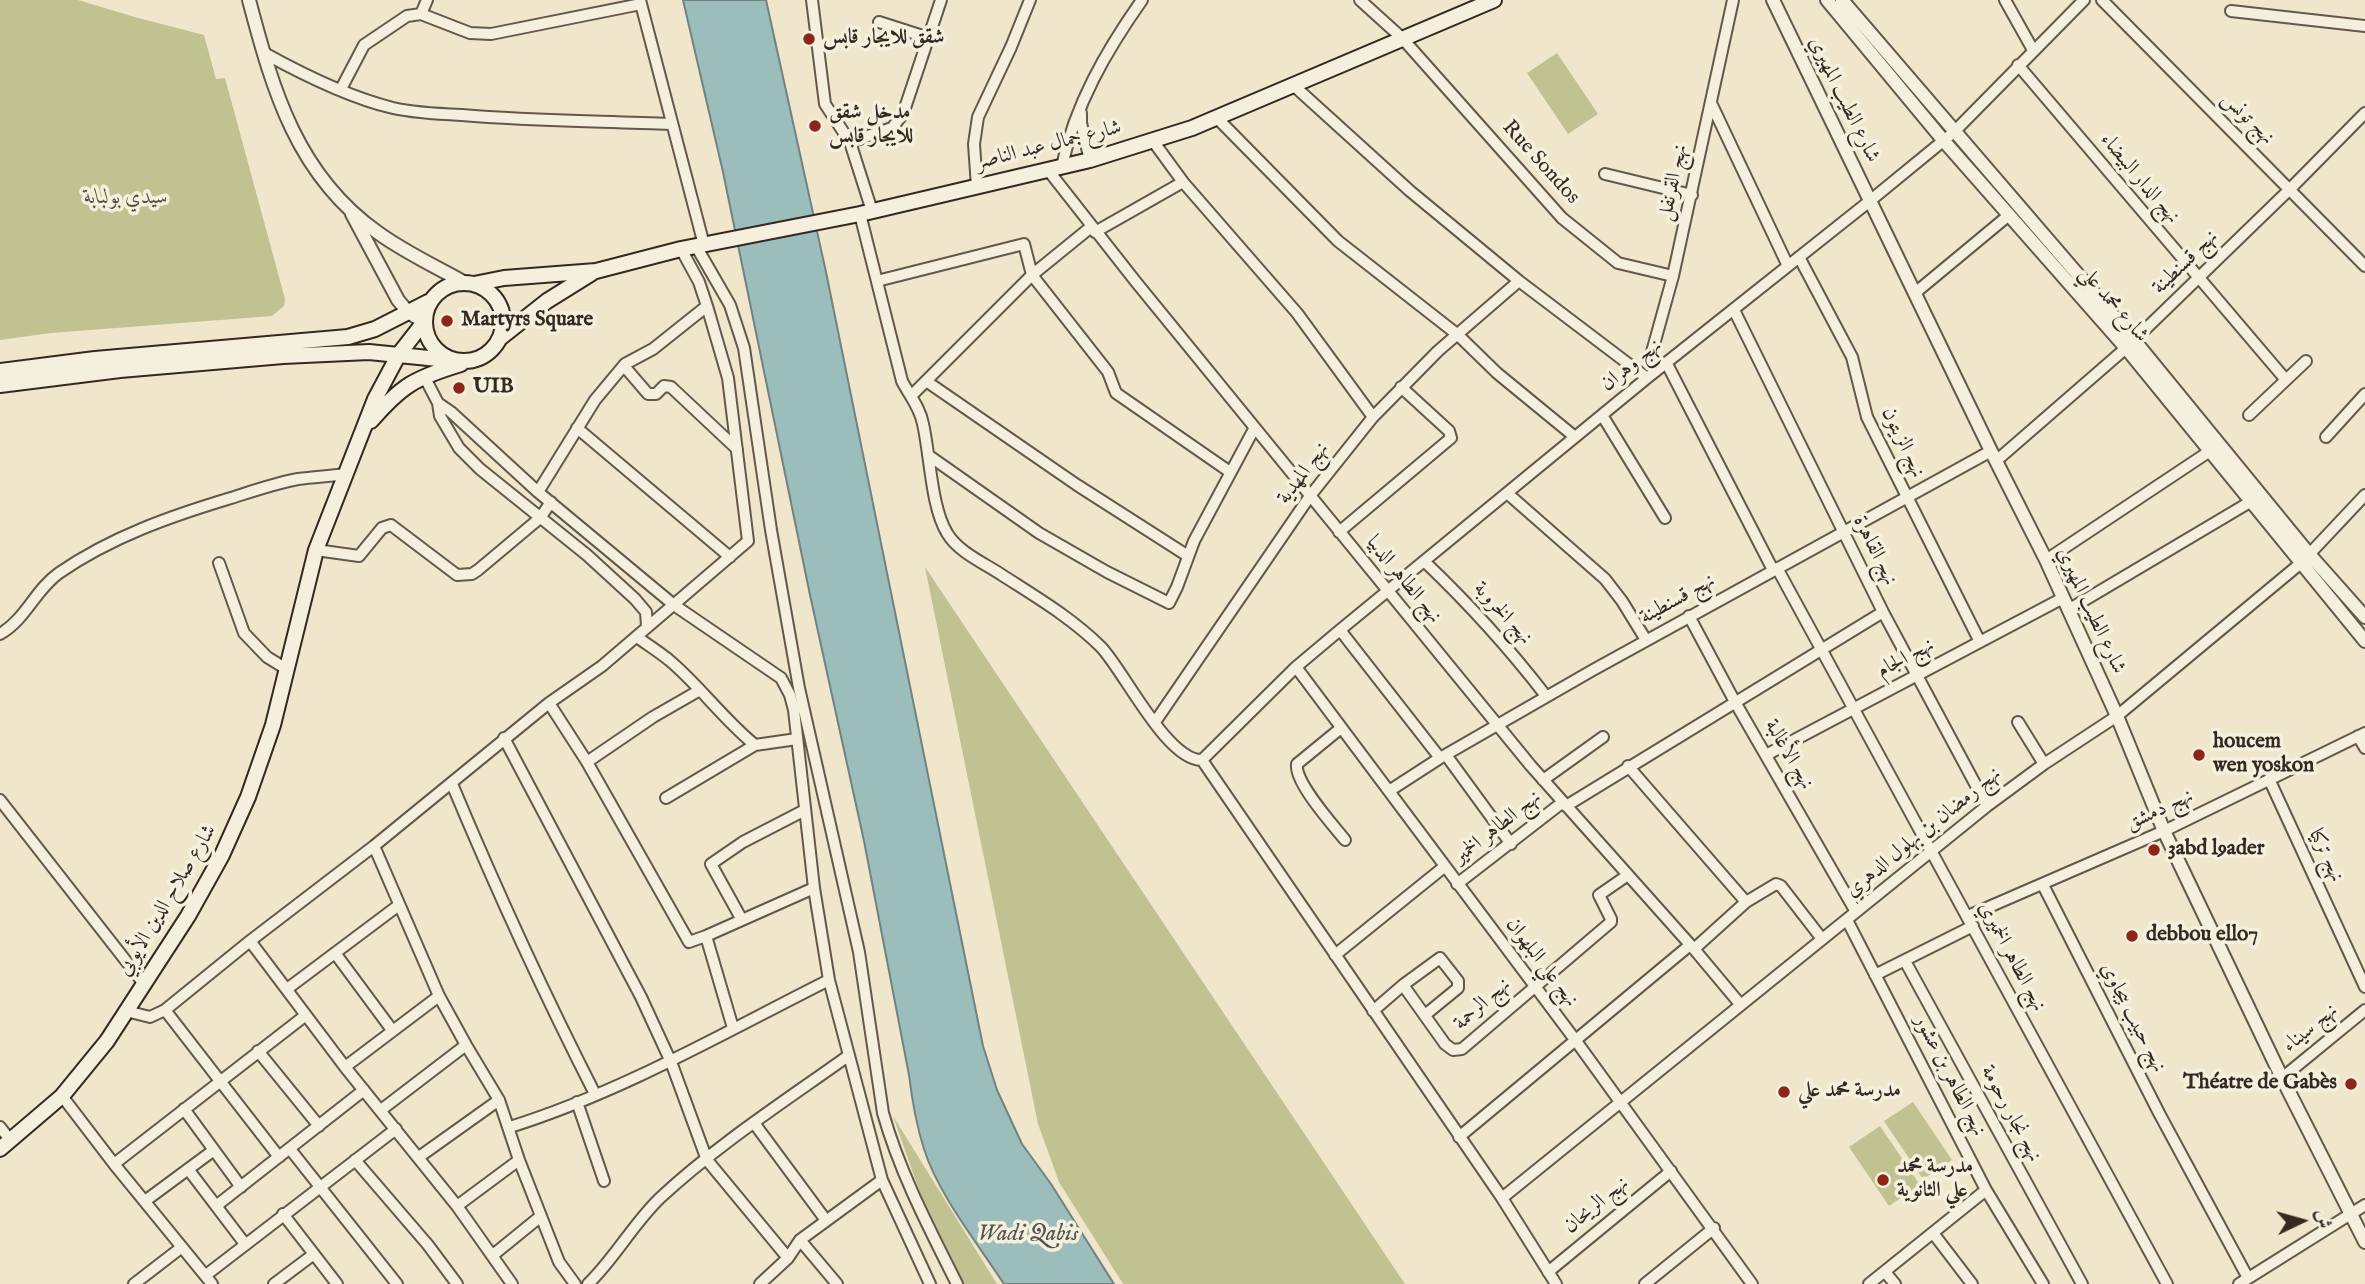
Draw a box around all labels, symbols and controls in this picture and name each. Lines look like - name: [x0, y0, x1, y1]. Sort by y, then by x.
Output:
- place label: شقق للايجار قابس: [823, 26, 944, 52]
- marker: شقق للايجار قابس: [801, 31, 817, 47]
- street label: شارع الطيب المهيري: [1802, 33, 1884, 167]
- street label: نهج تونس: [2215, 87, 2279, 151]
- place label: مدخل شقق للايجار قابس: [829, 101, 913, 151]
- street label: شارع جمال عبد الناصر: [974, 116, 1124, 176]
- street label: Rue Sondos: [1496, 116, 1584, 210]
- marker: مدخل شقق للايجار قابس: [807, 118, 823, 134]
- street label: نهج الدار البيضاء: [2094, 128, 2184, 230]
- street label: نهج القرنفل: [1654, 142, 1694, 224]
- park label: سيدي بولبابة: [84, 186, 168, 212]
- street label: نهج قسنطينة: [2148, 225, 2224, 301]
- street label: شارع محمد علي: [2073, 262, 2153, 348]
- place label: Martyrs Square: [461, 308, 593, 334]
- marker: Martyrs Square: [439, 313, 455, 329]
- street label: نهج وهران: [1596, 334, 1668, 398]
- place label: UIB: [473, 375, 514, 401]
- marker: UIB: [451, 380, 467, 396]
- street label: نهج الزيتون: [1875, 404, 1929, 482]
- street label: نهج المهدية: [1273, 438, 1335, 510]
- street label: نهج القاهرة: [1846, 512, 1902, 590]
- street label: نهج الطاهر الدبيا: [1360, 531, 1446, 629]
- street label: شارع الطيب المهيري: [2050, 544, 2130, 678]
- street label: نهج قسنطينة: [1636, 569, 1720, 631]
- street label: نهج الخروبة: [1467, 577, 1537, 651]
- street label: نهج الجام: [1873, 633, 1939, 685]
- street label: نهج الأغالبة: [1758, 715, 1818, 795]
- place label: houcem wen yoskon: [2213, 730, 2314, 780]
- marker: houcem wen yoskon: [2191, 747, 2207, 763]
- street label: نهج رمضان بن بهلول الدهري: [1841, 762, 2007, 904]
- street label: نهج دمشق: [2122, 784, 2198, 838]
- street label: نهج الطاهر الخمير: [1449, 786, 1547, 870]
- street label: شارع صلاح الدين الأيوبي: [113, 821, 223, 981]
- street label: نهج تركيا: [2302, 825, 2348, 887]
- place label: 3abd l9ader: [2168, 837, 2264, 863]
- marker: 3abd l9ader: [2146, 842, 2162, 858]
- street label: نهج الطاهر الخميري: [1972, 898, 2050, 1016]
- street label: نهج علي البلهوان: [1499, 913, 1583, 1013]
- place label: debbou ello7: [2146, 923, 2258, 949]
- marker: debbou ello7: [2124, 928, 2140, 944]
- street label: نهج حبيب بيجاوي: [2094, 959, 2170, 1077]
- street label: نهج الرحمة: [1449, 973, 1517, 1037]
- street label: نهج سيناء: [2278, 999, 2344, 1059]
- street label: نهج الطاهر بن عشور: [1908, 1011, 1990, 1141]
- street label: نهج نجار رحومة: [1974, 1061, 2046, 1167]
- place label: Théatre de Gabès: [2183, 1071, 2337, 1097]
- marker: Théatre de Gabès: [2343, 1076, 2359, 1092]
- place label: مدرسة محمد علي: [1798, 1079, 1901, 1105]
- marker: مدرسة محمد علي: [1776, 1084, 1792, 1100]
- place label: مدرسة محمد علي الثانوية: [1897, 1155, 1973, 1205]
- street label: نهج الريحان: [1559, 1172, 1635, 1240]
- marker: مدرسة محمد علي الثانوية: [1875, 1172, 1891, 1188]
- north arrow: [2267, 1186, 2337, 1256]
- text: ش: [2310, 1209, 2336, 1230]
- water label: Wadi Qabis: [978, 1221, 1078, 1249]

